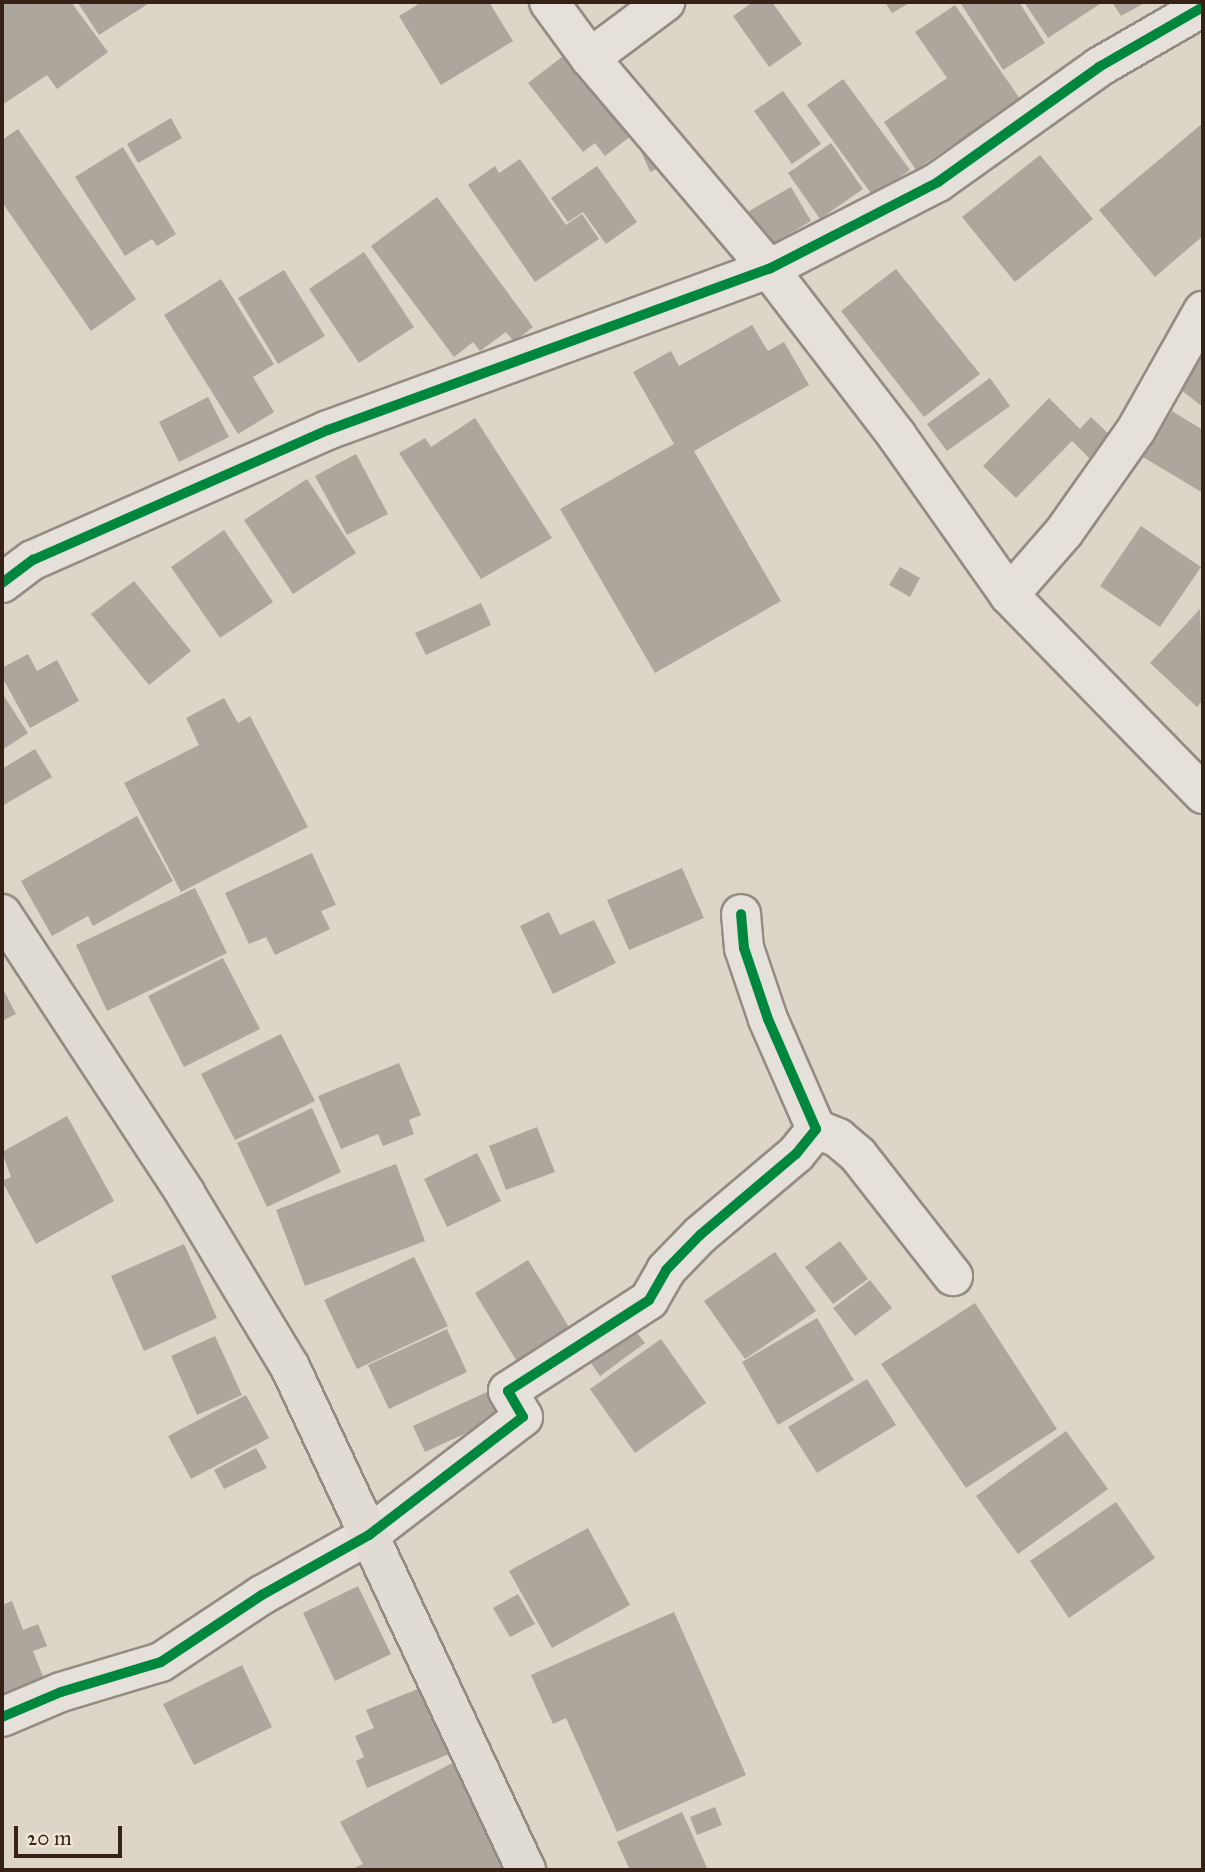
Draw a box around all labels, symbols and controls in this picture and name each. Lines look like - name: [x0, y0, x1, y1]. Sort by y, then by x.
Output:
- scale bar: [18, 1812, 126, 1856]
- text: 20 m: [27, 1825, 72, 1851]

